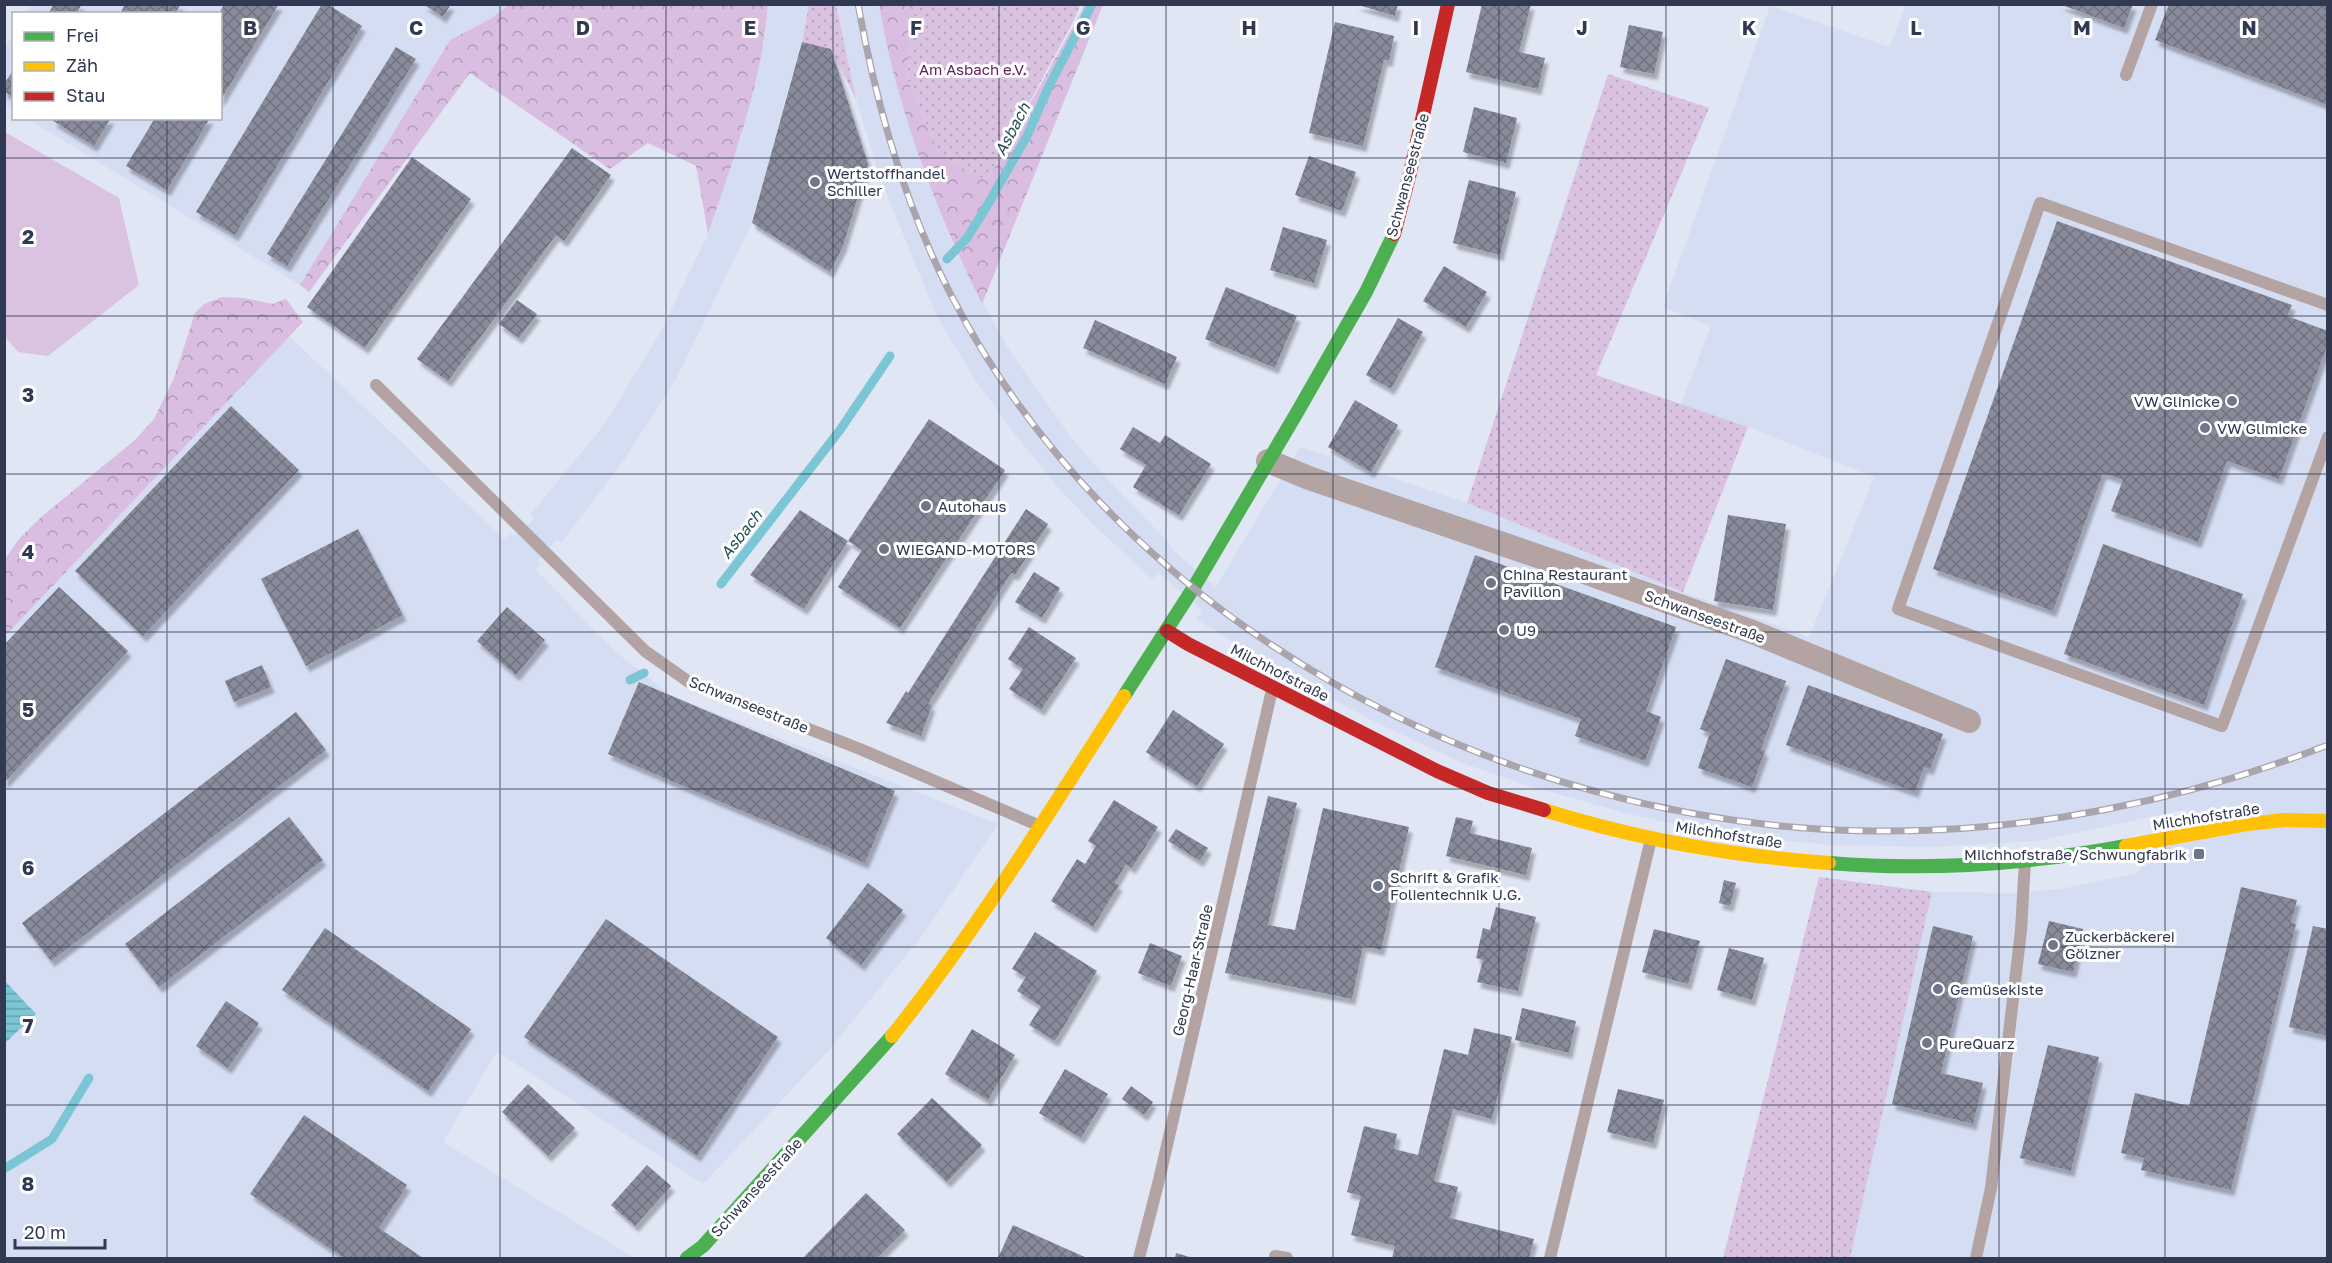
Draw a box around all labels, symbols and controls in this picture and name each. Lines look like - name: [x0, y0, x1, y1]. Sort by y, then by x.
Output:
- legend: [12, 12, 222, 120]
- text: B: [243, 15, 257, 39]
- text: C: [409, 15, 423, 39]
- text: D: [576, 15, 590, 39]
- text: E: [744, 15, 756, 39]
- text: F: [910, 15, 922, 39]
- text: G: [1076, 15, 1090, 39]
- text: H: [1241, 15, 1257, 39]
- text: I: [1413, 15, 1419, 39]
- text: J: [1576, 15, 1588, 39]
- text: K: [1742, 15, 1757, 39]
- text: L: [1910, 15, 1922, 39]
- text: M: [2073, 15, 2091, 39]
- text: N: [2241, 15, 2257, 39]
- text: Frei: [66, 24, 99, 46]
- text: Zäh: [66, 54, 98, 76]
- park label: Am Asbach e.V.: [919, 60, 1027, 78]
- text: Stau: [66, 84, 105, 106]
- water label: Asbach: [990, 98, 1035, 159]
- street label: Schwanseestraße: [1382, 111, 1432, 239]
- place label: Wertstoffhandel Schiller: [827, 164, 945, 199]
- marker: Wertstoffhandel Schiller: [808, 175, 822, 189]
- text: 2: [22, 224, 34, 248]
- text: 3: [22, 382, 34, 406]
- place label: VW Glinicke: [2134, 392, 2220, 410]
- marker: VW Glinicke: [2225, 394, 2239, 408]
- place label: VW Glimicke: [2217, 419, 2308, 437]
- marker: VW Glimicke: [2198, 421, 2212, 435]
- place label: Autohaus: [938, 497, 1007, 515]
- marker: Autohaus: [919, 499, 933, 513]
- water label: Asbach: [716, 505, 767, 562]
- text: 4: [22, 539, 34, 563]
- place label: WIEGAND-MOTORS: [896, 540, 1036, 558]
- marker: WIEGAND-MOTORS: [877, 542, 891, 556]
- place label: China Restaurant Pavillon: [1503, 565, 1627, 600]
- marker: China Restaurant Pavillon: [1484, 576, 1498, 590]
- street label: Schwanseestraße: [1642, 586, 1768, 646]
- place label: U9: [1516, 621, 1536, 639]
- marker: U9: [1497, 623, 1511, 637]
- street label: Milchhofstraße: [1228, 639, 1332, 705]
- street label: Schwanseestraße: [687, 672, 812, 736]
- text: 5: [22, 697, 34, 721]
- street label: Milchhofstraße: [2151, 799, 2261, 833]
- street label: Milchhofstraße: [1674, 817, 1784, 851]
- place label: Milchhofstraße/Schwungfabrik: [1964, 845, 2188, 863]
- marker: Milchhofstraße/Schwungfabrik: [2192, 847, 2206, 861]
- text: 6: [22, 855, 34, 879]
- place label: Schrift & Grafik Folientechnik U.G.: [1390, 868, 1521, 903]
- marker: Schrift & Grafik Folientechnik U.G.: [1371, 879, 1385, 893]
- street label: Georg-Haar-Straße: [1168, 902, 1216, 1038]
- place label: Zuckerbäckerei Gölzner: [2065, 927, 2175, 962]
- marker: Zuckerbäckerei Gölzner: [2046, 938, 2060, 952]
- place label: Gemüsekiste: [1950, 980, 2044, 998]
- marker: Gemüsekiste: [1931, 982, 1945, 996]
- text: 7: [23, 1013, 34, 1037]
- place label: PureQuarz: [1939, 1034, 2015, 1052]
- marker: PureQuarz: [1920, 1036, 1934, 1050]
- street label: Schwanseestraße: [707, 1133, 805, 1240]
- text: 8: [22, 1171, 34, 1195]
- scale bar: [15, 1212, 105, 1250]
- text: 20 m: [24, 1221, 66, 1243]

